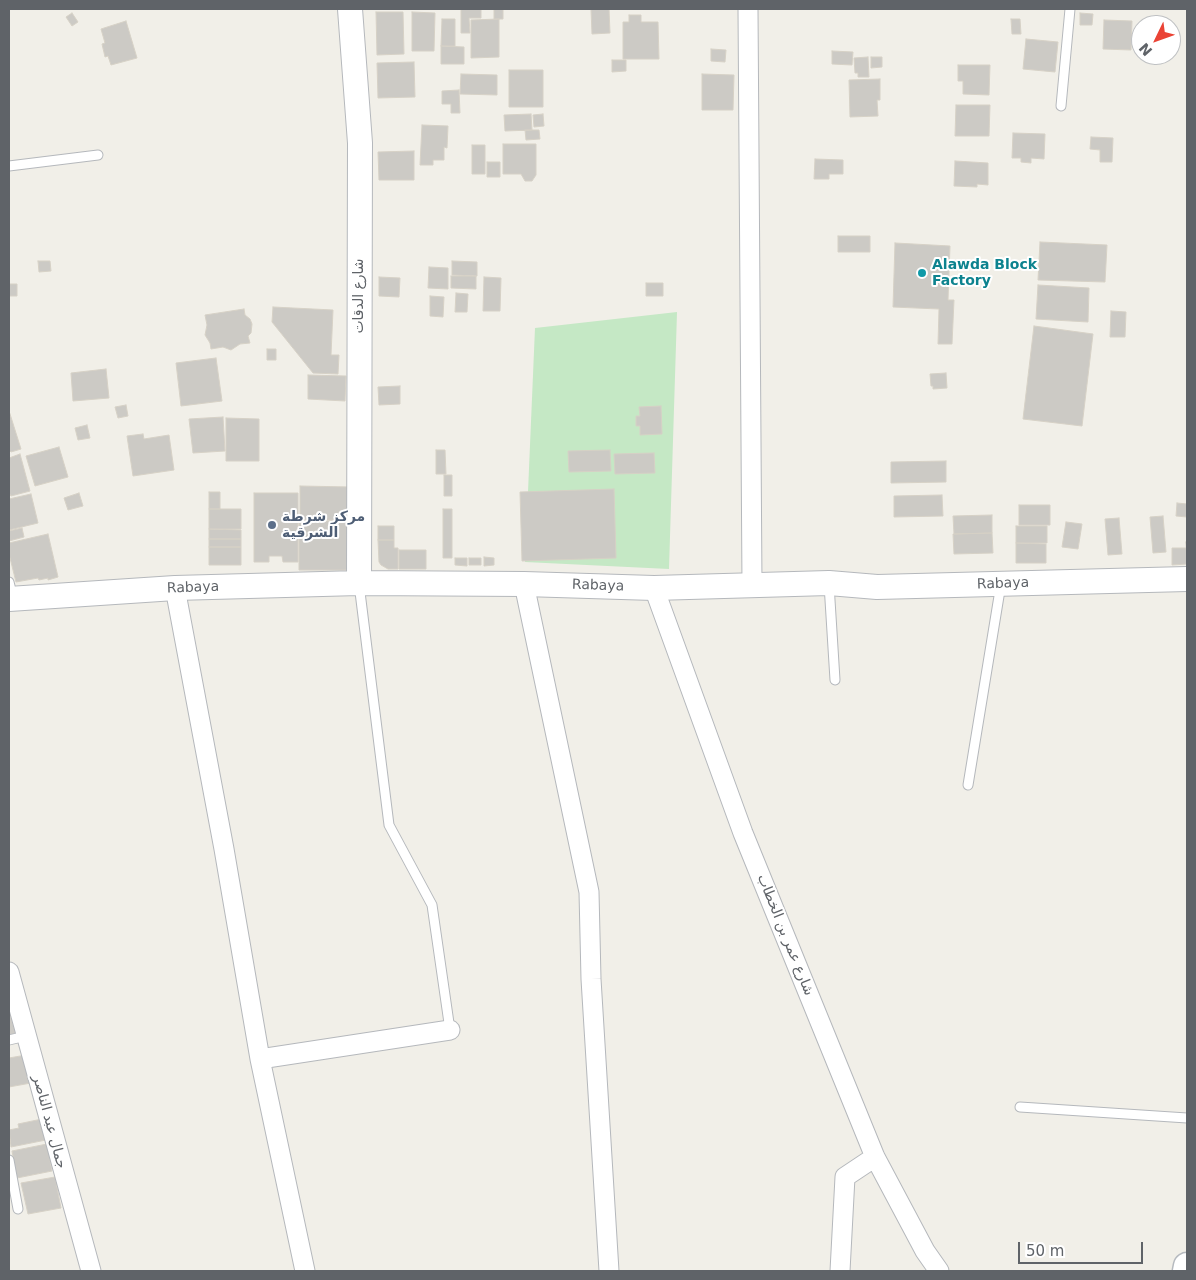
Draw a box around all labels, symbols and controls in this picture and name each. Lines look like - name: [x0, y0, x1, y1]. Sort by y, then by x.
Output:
- north arrow: [1131, 15, 1181, 65]
- text: N: [1136, 40, 1155, 59]
- place label: Alawda Block Factory: [932, 257, 1037, 290]
- street label: شارع الدقات: [351, 258, 367, 334]
- marker: Alawda Block Factory: [916, 267, 928, 279]
- place label: مركز شرطة الشرقية: [282, 509, 365, 542]
- marker: مركز شرطة الشرقية: [266, 519, 278, 531]
- street label: Rabaya: [977, 575, 1029, 593]
- street label: Rabaya: [572, 577, 624, 595]
- street label: Rabaya: [167, 579, 219, 597]
- street label: شارع عمر بن الخطاب: [753, 872, 817, 998]
- street label: جمال عبد الناصر: [28, 1073, 70, 1171]
- scale bar: [1021, 1232, 1146, 1264]
- text: 50 m: [1026, 1242, 1064, 1260]

